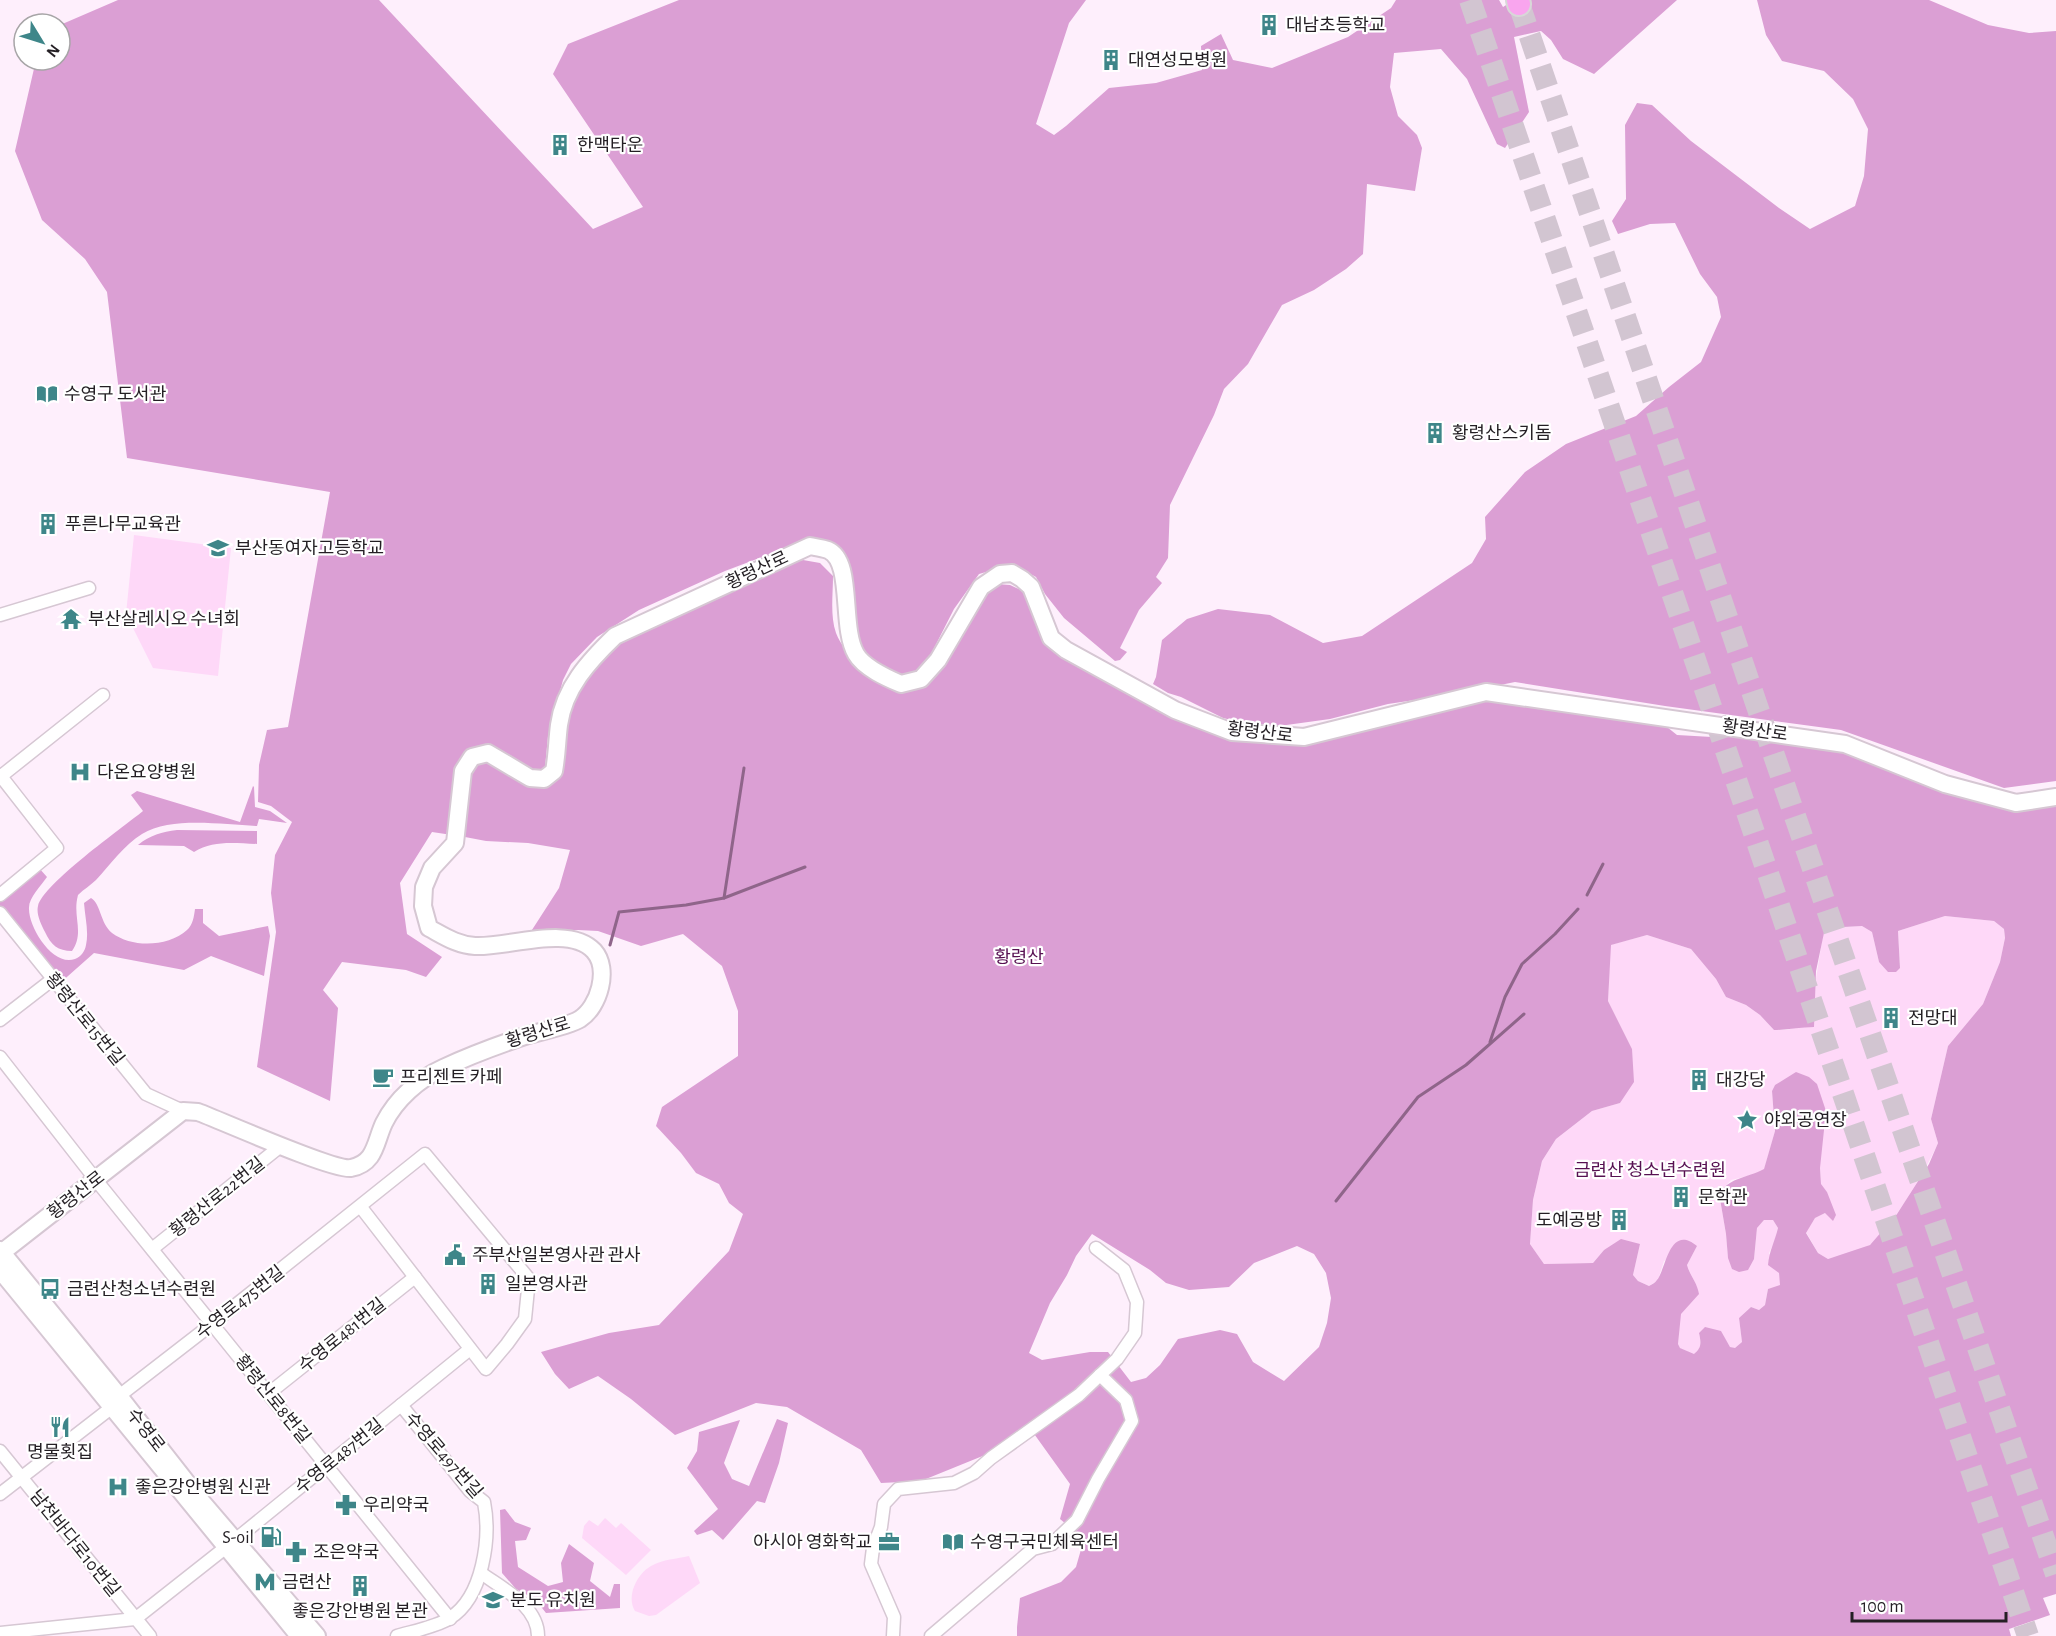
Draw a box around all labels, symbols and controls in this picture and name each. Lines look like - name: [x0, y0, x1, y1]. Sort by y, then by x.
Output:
- north arrow: [12, 12, 72, 72]
- building icon: 대남초등학교: [1257, 13, 1281, 37]
- place label: 대남초등학교: [1286, 16, 1385, 35]
- text: N: [43, 41, 63, 60]
- building icon: 대연성모병원: [1099, 48, 1123, 72]
- place label: 대연성모병원: [1128, 51, 1227, 70]
- building icon: 한맥타운: [548, 133, 572, 157]
- place label: 한맥타운: [577, 135, 643, 155]
- library icon: 수영구 도서관: [35, 382, 59, 406]
- place label: 수영구 도서관: [64, 385, 167, 404]
- building icon: 황령산스키돔: [1423, 421, 1447, 445]
- place label: 황령산스키돔: [1452, 423, 1551, 443]
- building icon: 푸른나무교육관: [36, 512, 60, 536]
- place label: 푸른나무교육관: [65, 515, 181, 534]
- school or university icon: 부산동여자고등학교: [206, 536, 230, 560]
- place label: 부산동여자고등학교: [235, 539, 384, 558]
- street label: 황령산로: [723, 547, 791, 593]
- temple icon: 부산살레시오 수녀회: [59, 607, 83, 631]
- place label: 부산살레시오 수녀회: [88, 609, 240, 629]
- street label: 황령산로: [1721, 715, 1789, 745]
- street label: 황령산로: [1226, 718, 1294, 746]
- hospital icon: 다온요양병원: [68, 760, 92, 784]
- place label: 다온요양병원: [97, 763, 196, 782]
- park label: 황령산: [994, 947, 1044, 967]
- street label: 황령산로15번길: [42, 969, 128, 1069]
- building icon: 전망대: [1879, 1006, 1903, 1030]
- place label: 전망대: [1908, 1008, 1958, 1028]
- street label: 황령산로: [503, 1013, 573, 1051]
- cafe icon: 프리젠트 카페: [371, 1065, 395, 1089]
- place label: 프리젠트 카페: [400, 1067, 502, 1087]
- building icon: 대강당: [1687, 1068, 1711, 1092]
- place label: 대강당: [1716, 1070, 1766, 1090]
- place icon: 야외공연장: [1735, 1108, 1759, 1132]
- place label: 야외공연장: [1764, 1110, 1847, 1130]
- street label: 황령산로22번길: [166, 1153, 268, 1241]
- park label: 금련산 청소년수련원: [1574, 1160, 1726, 1180]
- street label: 황령산로: [44, 1167, 108, 1223]
- building icon: 문학관: [1669, 1185, 1693, 1209]
- place label: 문학관: [1698, 1188, 1748, 1207]
- building icon: 도예공방: [1607, 1208, 1631, 1232]
- place label: 도예공방: [1536, 1210, 1602, 1230]
- public building icon: 주부산일본영사관 관사: [443, 1243, 467, 1267]
- place label: 주부산일본영사관 관사: [472, 1246, 641, 1265]
- street label: 수영로475번길: [192, 1262, 288, 1343]
- building icon: 일본영사관: [476, 1272, 500, 1296]
- place label: 일본영사관: [505, 1275, 588, 1294]
- bus stop icon: 금련산청소년수련원: [38, 1277, 62, 1301]
- place label: 금련산청소년수련원: [67, 1279, 216, 1299]
- street label: 수영로481번길: [295, 1295, 390, 1376]
- street label: 황령산로8번길: [231, 1351, 315, 1447]
- street label: 수영로: [123, 1405, 168, 1456]
- street label: 수영로497번길: [401, 1409, 486, 1502]
- restaurant icon: 명물횟집: [48, 1415, 72, 1439]
- street label: 수영로487번길: [292, 1415, 387, 1498]
- place label: 명물횟집: [27, 1442, 93, 1462]
- hospital icon: 좋은강안병원 신관: [106, 1475, 130, 1499]
- place label: 좋은강안병원 신관: [135, 1477, 271, 1497]
- street label: 남천바다로10번길: [26, 1486, 123, 1600]
- pharmacy icon: 우리약국: [334, 1493, 358, 1517]
- place label: 우리약국: [363, 1495, 429, 1515]
- fuel station icon: S-oil: [259, 1525, 283, 1549]
- place label: S-oil: [222, 1529, 254, 1547]
- office icon: 아시아 영화학교: [877, 1530, 901, 1554]
- library icon: 수영구국민체육센터: [941, 1530, 965, 1554]
- place label: 아시아 영화학교: [753, 1532, 872, 1552]
- place label: 수영구국민체육센터: [970, 1532, 1119, 1552]
- pharmacy icon: 조은약국: [284, 1540, 308, 1564]
- place label: 조은약국: [313, 1543, 379, 1562]
- metro station icon: 금련산: [253, 1570, 277, 1594]
- place label: 금련산: [282, 1573, 332, 1592]
- building icon: 좋은강안병원 본관: [348, 1574, 372, 1598]
- scale bar: [1852, 1585, 2006, 1623]
- school or university icon: 분도 유치원: [481, 1588, 505, 1612]
- place label: 분도 유치원: [510, 1590, 596, 1610]
- text: 100 m: [1861, 1598, 1904, 1616]
- place label: 좋은강안병원 본관: [292, 1601, 428, 1621]

